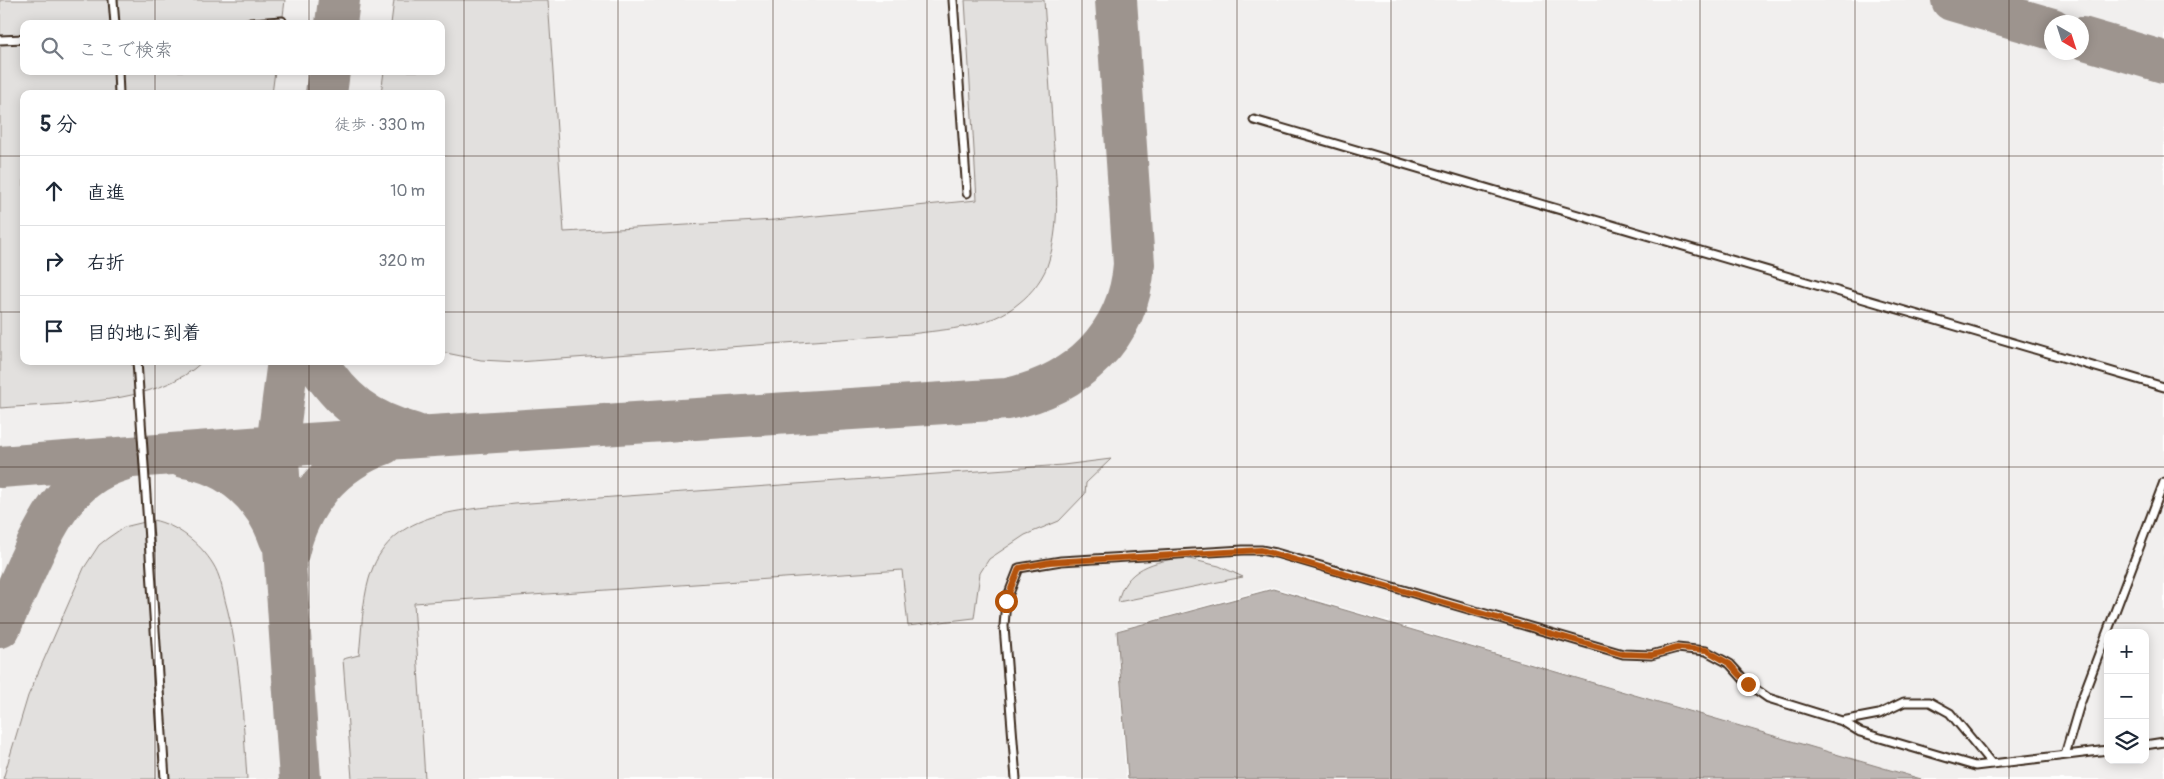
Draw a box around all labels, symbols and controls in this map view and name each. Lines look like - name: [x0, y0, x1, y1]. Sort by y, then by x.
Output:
- north arrow: [2044, 15, 2089, 60]
- search box: [20, 20, 445, 75]
- icon: search: [38, 34, 66, 62]
- text: ここで検索: [78, 38, 173, 62]
- text: 5 分: [40, 111, 77, 138]
- text: 徒歩 · 330 m: [334, 115, 425, 135]
- icon: ahead: [40, 177, 68, 205]
- text: 直進: [87, 181, 125, 205]
- text: 10 m: [390, 181, 425, 201]
- icon: right: [40, 247, 68, 275]
- text: 右折: [87, 251, 125, 275]
- text: 320 m: [379, 251, 425, 271]
- icon: arrive: [40, 317, 68, 345]
- text: 目的地に到着: [87, 321, 201, 345]
- route start: [995, 590, 1018, 613]
- map controls: [2104, 629, 2149, 764]
- button: +: [2104, 629, 2149, 674]
- route end: [1737, 673, 1760, 696]
- button: −: [2104, 674, 2149, 719]
- button: layers: [2104, 719, 2149, 764]

